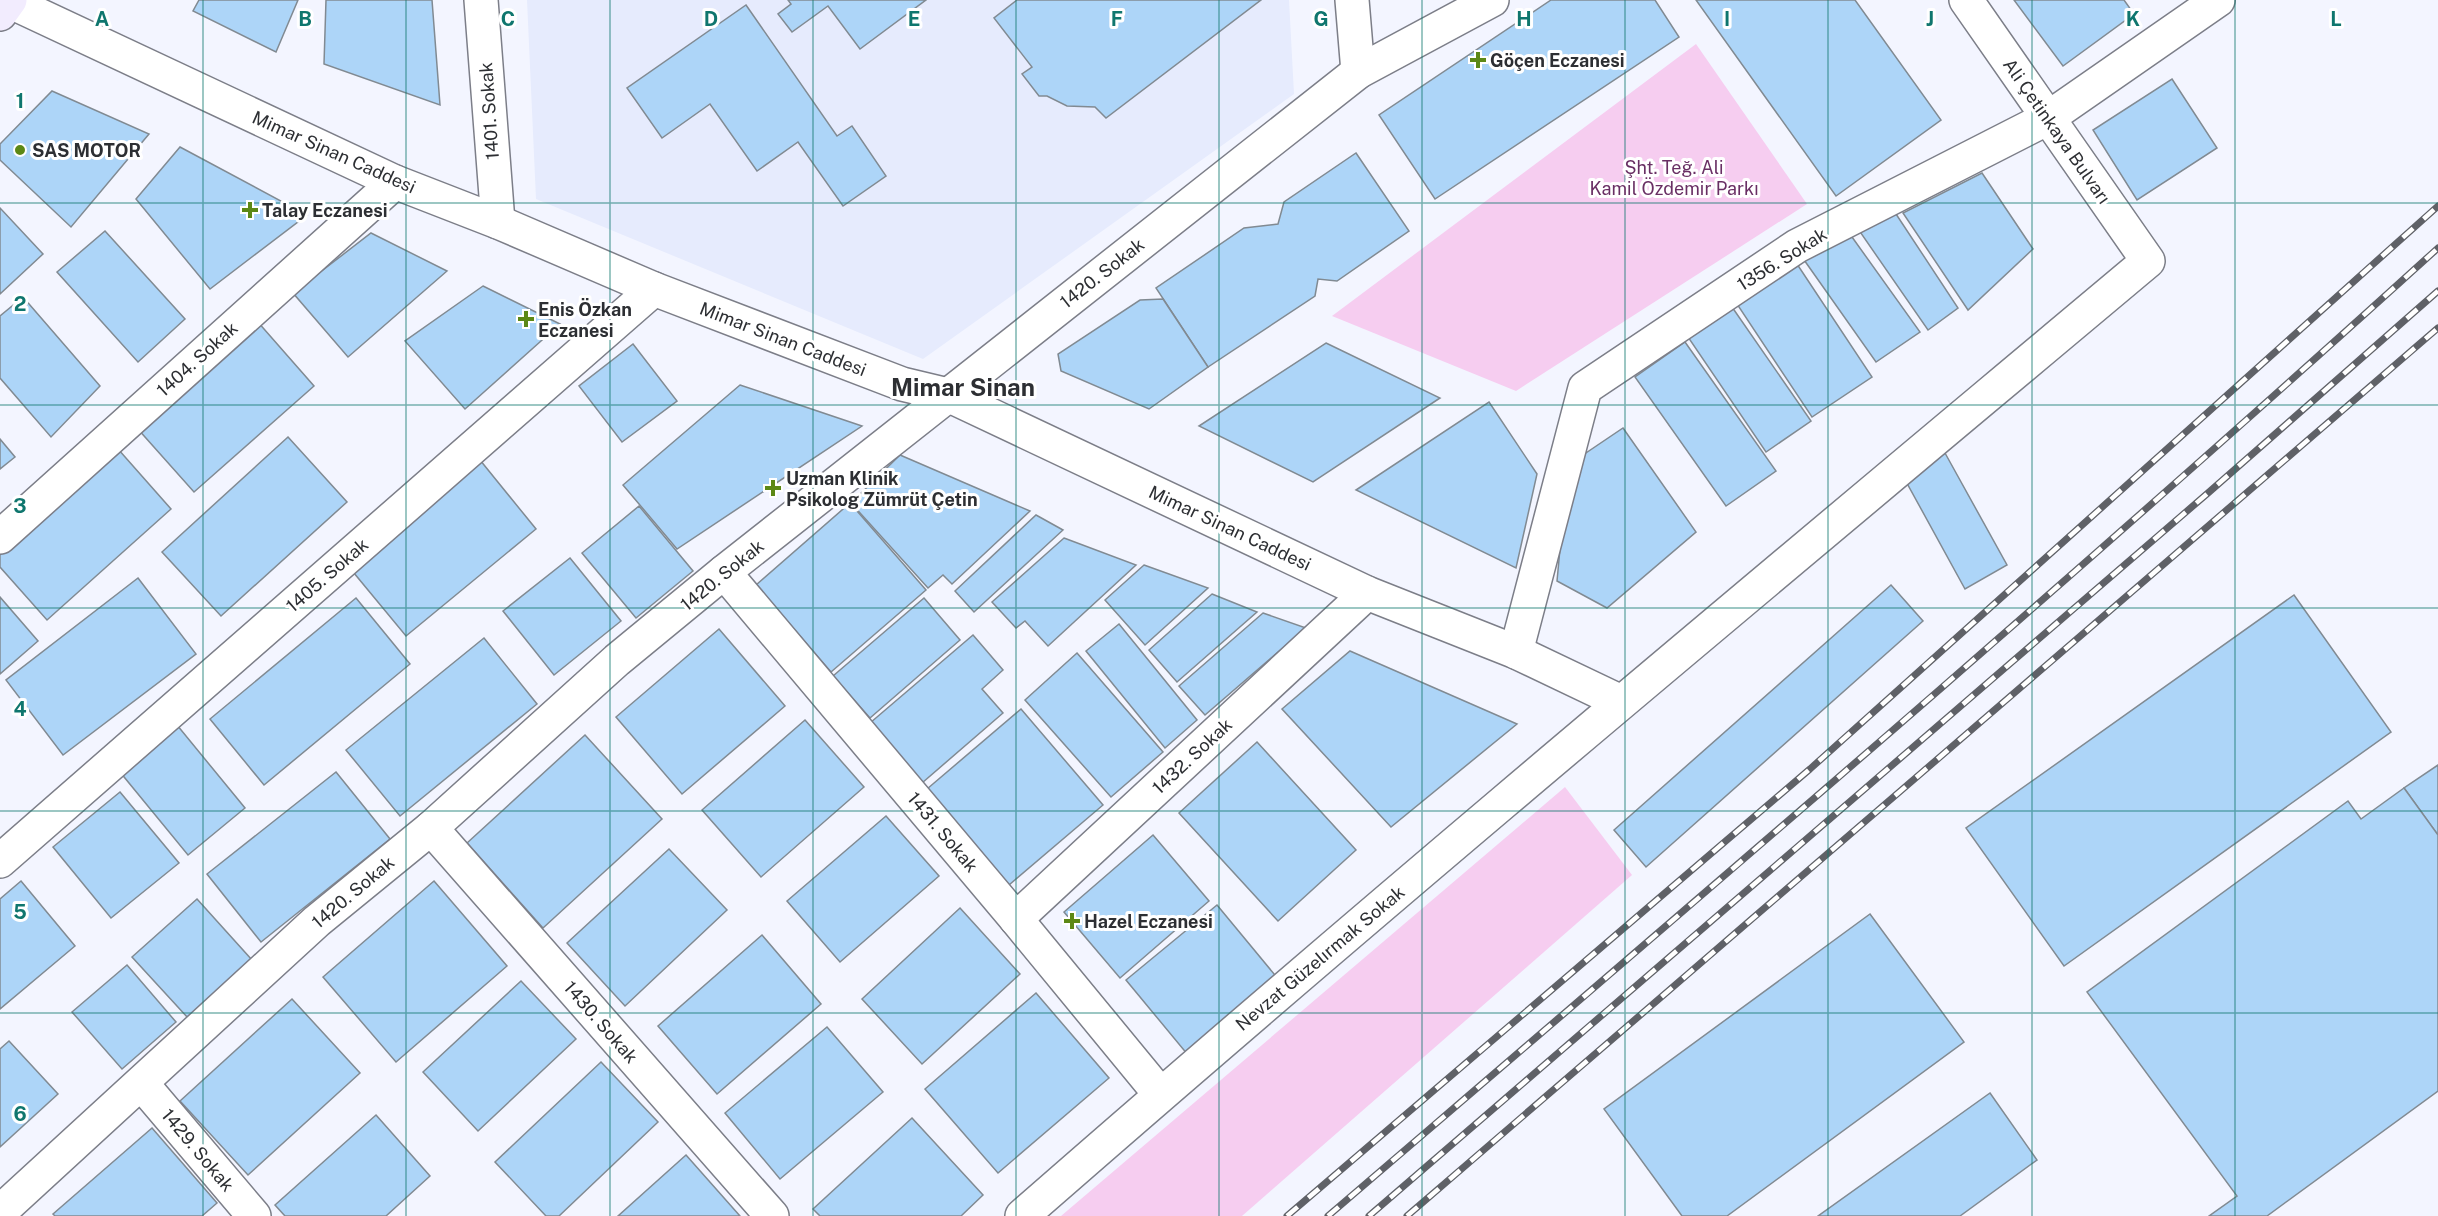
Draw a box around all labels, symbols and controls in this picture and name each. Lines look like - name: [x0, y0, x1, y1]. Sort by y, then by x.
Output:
- text: A: [95, 7, 109, 31]
- text: B: [298, 7, 312, 31]
- text: C: [501, 7, 515, 31]
- text: D: [704, 7, 718, 31]
- text: E: [908, 7, 920, 31]
- text: F: [1111, 7, 1123, 31]
- text: G: [1313, 7, 1329, 31]
- text: H: [1516, 7, 1532, 31]
- text: I: [1724, 7, 1730, 31]
- text: J: [1926, 7, 1934, 31]
- text: K: [2126, 7, 2140, 31]
- text: L: [2330, 7, 2342, 31]
- place label: Göçen Eczanesi: [1490, 50, 1625, 71]
- marker: Göçen Eczanesi: [1471, 53, 1485, 67]
- street label: Ali Çetinkaya Bulvarı: [1999, 54, 2115, 208]
- street label: 1401. Sokak: [475, 62, 503, 160]
- text: 1: [16, 89, 24, 113]
- street label: Mimar Sinan Caddesi: [249, 107, 419, 197]
- place label: SAS MOTOR: [32, 140, 141, 161]
- marker: SAS MOTOR: [13, 143, 27, 157]
- park label: Şht. Teğ. Ali Kamil Özdemir Parkı: [1589, 157, 1759, 199]
- place label: Talay Eczanesi: [262, 200, 388, 221]
- marker: Talay Eczanesi: [243, 203, 257, 217]
- street label: 1356. Sokak: [1733, 223, 1831, 295]
- street label: 1420. Sokak: [1056, 234, 1148, 312]
- text: 2: [14, 292, 26, 316]
- place label: Enis Özkan Eczanesi: [538, 298, 632, 341]
- street label: Mimar Sinan Caddesi: [697, 298, 869, 380]
- marker: Enis Özkan Eczanesi: [519, 312, 533, 326]
- street label: 1404. Sokak: [152, 317, 242, 401]
- district label: Mimar Sinan: [891, 373, 1035, 401]
- place label: Uzman Klinik Psikolog Zümrüt Çetin: [786, 468, 978, 510]
- marker: Uzman Klinik Psikolog Zümrüt Çetin: [764, 479, 782, 497]
- street label: Mimar Sinan Caddesi: [1146, 481, 1314, 575]
- text: 3: [13, 494, 27, 518]
- street label: 1405. Sokak: [282, 534, 372, 616]
- street label: 1420. Sokak: [676, 535, 768, 615]
- text: 4: [13, 697, 27, 721]
- street label: 1432. Sokak: [1148, 714, 1236, 798]
- street label: 1431. Sokak: [904, 788, 982, 876]
- street label: 1420. Sokak: [308, 852, 398, 932]
- street label: Nevzat Güzelırmak Sokak: [1231, 881, 1409, 1035]
- text: 5: [13, 900, 27, 924]
- place label: Hazel Eczanesi: [1084, 911, 1213, 932]
- marker: Hazel Eczanesi: [1065, 914, 1079, 928]
- street label: 1430. Sokak: [560, 977, 642, 1067]
- text: 6: [13, 1102, 27, 1126]
- street label: 1429. Sokak: [157, 1105, 239, 1195]

